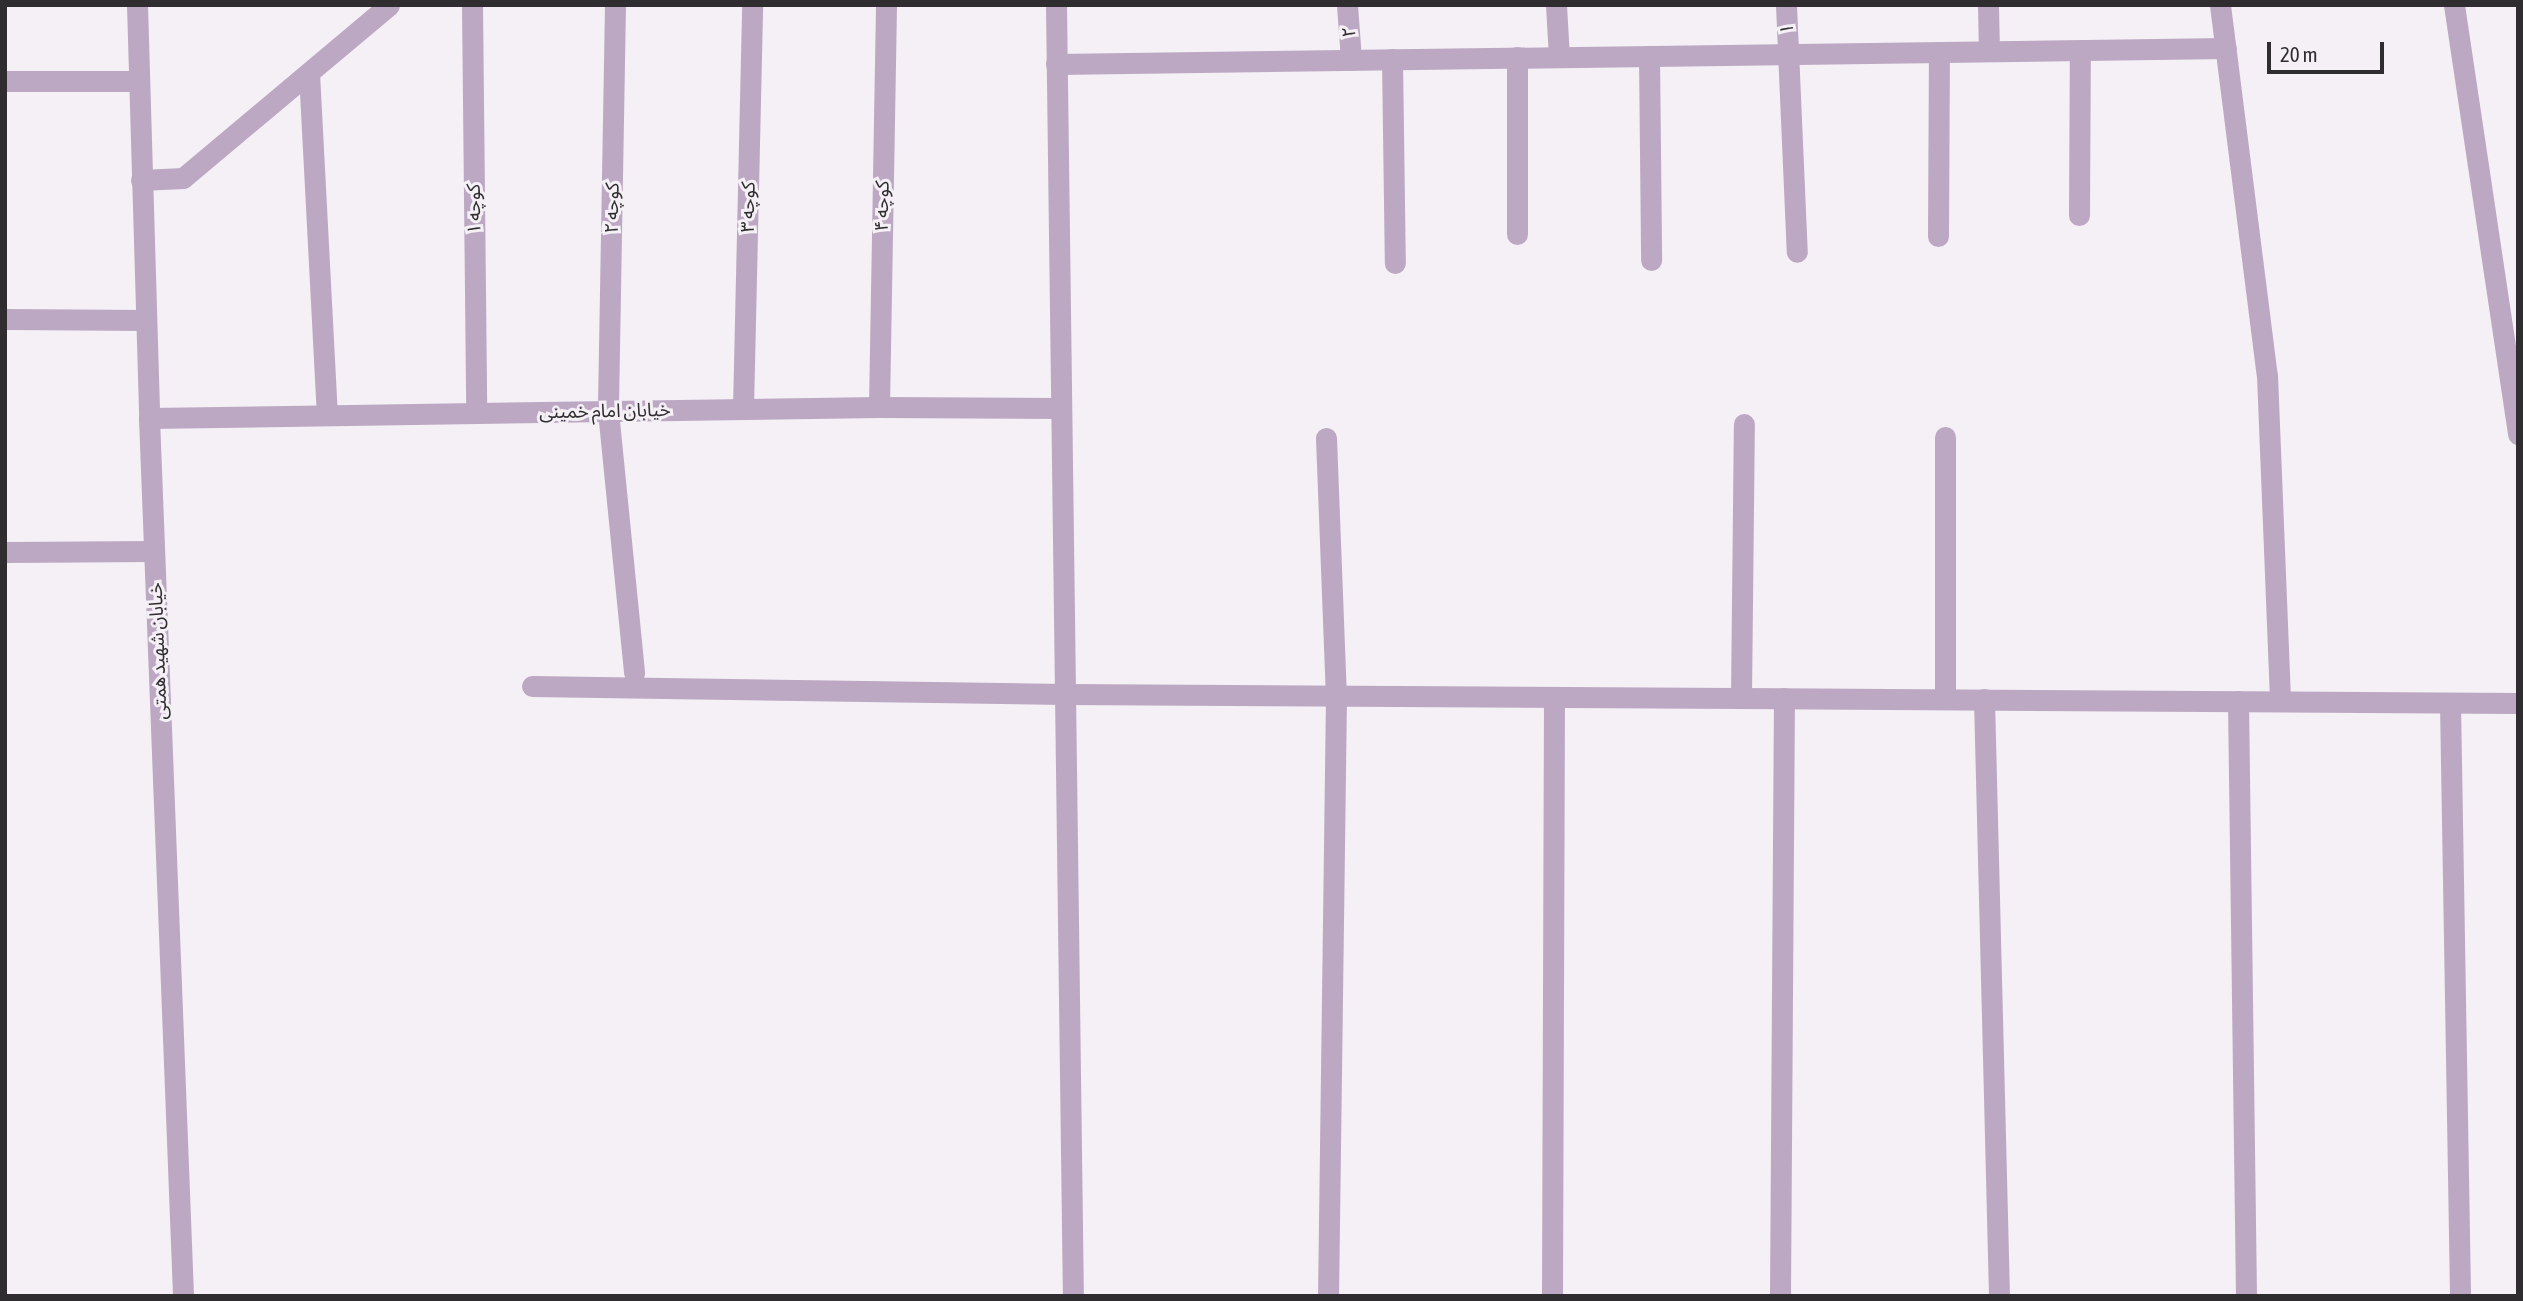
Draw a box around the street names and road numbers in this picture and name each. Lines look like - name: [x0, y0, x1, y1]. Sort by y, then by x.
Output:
- street label: ۱: [1775, 23, 1799, 35]
- street label: ۲: [1337, 26, 1361, 38]
- street label: کوچه ۴: [870, 180, 894, 232]
- street label: کوچه ۳: [736, 181, 760, 233]
- street label: کوچه ۲: [600, 182, 624, 234]
- street label: کوچه ۱: [462, 183, 486, 235]
- street label: خیابان امام خمینی: [539, 398, 671, 424]
- street label: خیابان شهید همتی: [144, 582, 172, 720]

